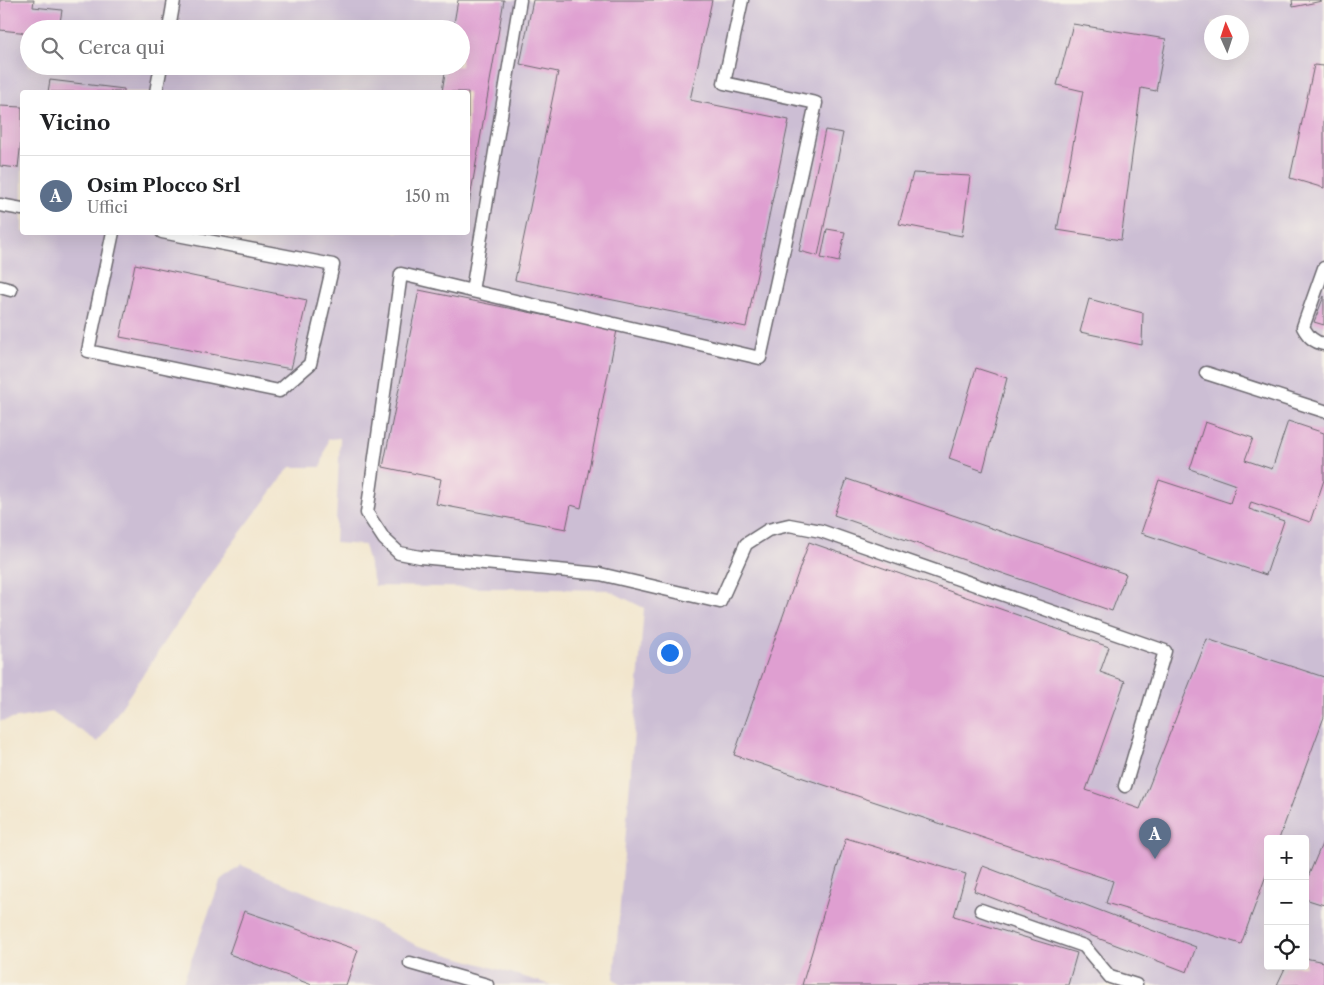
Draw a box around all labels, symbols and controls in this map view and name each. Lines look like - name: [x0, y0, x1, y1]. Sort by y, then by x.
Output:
- north arrow: [1204, 15, 1249, 60]
- search box: [20, 20, 470, 75]
- icon: search: [38, 34, 66, 62]
- text: Cerca qui: [78, 36, 165, 59]
- text: Vicino: [40, 110, 110, 135]
- text: Osim Plocco Srl: [87, 174, 240, 197]
- text: A: [50, 186, 62, 206]
- text: 150 m: [405, 186, 450, 206]
- text: Uffici: [87, 197, 128, 217]
- your location: [657, 640, 683, 666]
- pin: A: [1139, 818, 1171, 859]
- map controls: [1264, 835, 1309, 970]
- button: +: [1264, 835, 1309, 880]
- button: −: [1264, 880, 1309, 925]
- button: locate: [1264, 925, 1309, 970]

